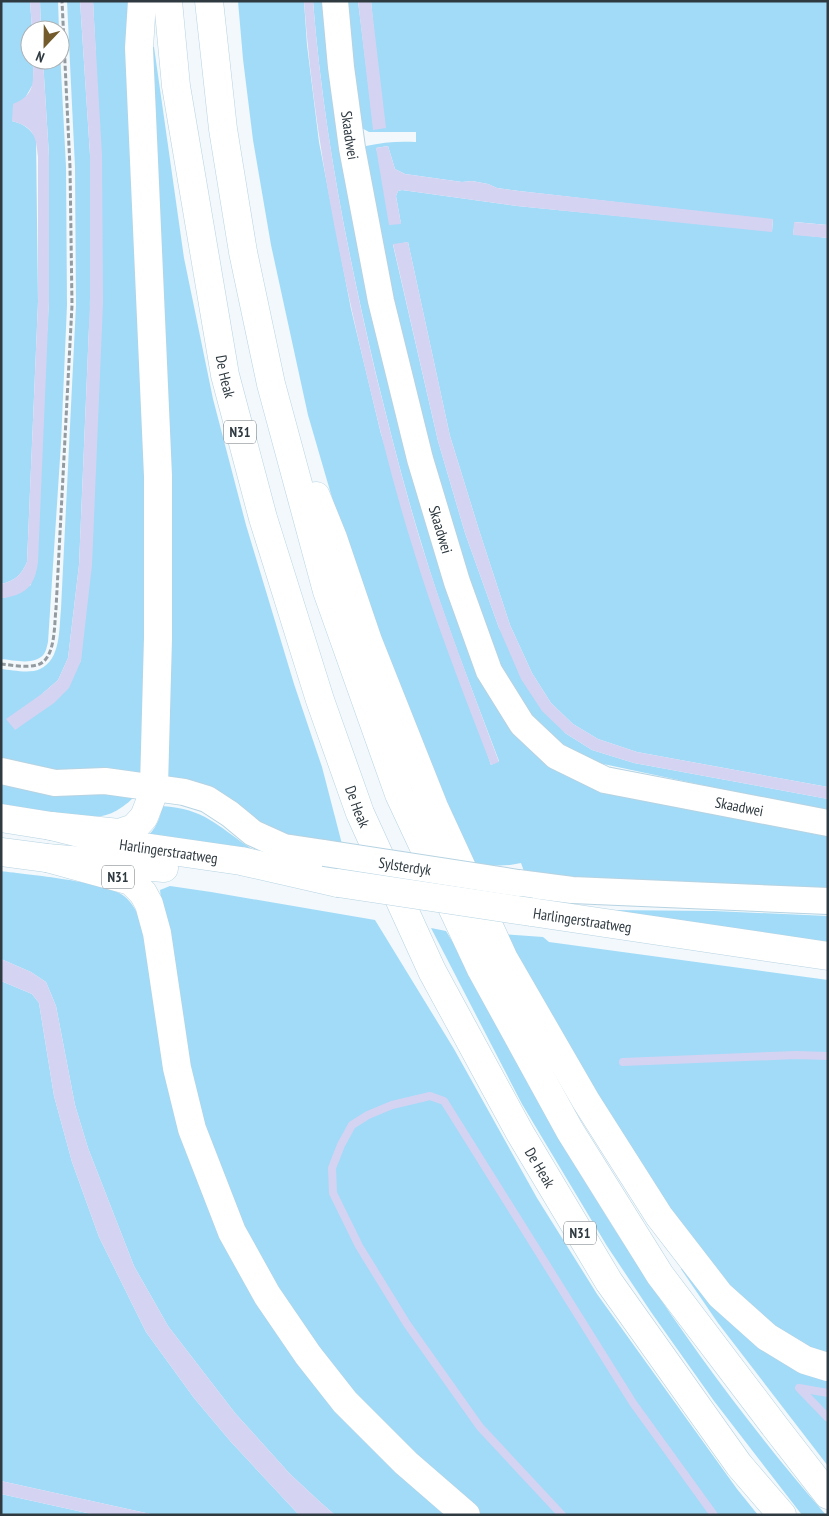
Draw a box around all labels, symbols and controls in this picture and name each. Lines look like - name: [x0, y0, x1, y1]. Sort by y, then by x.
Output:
- north arrow: [20, 20, 70, 70]
- text: N: [33, 47, 47, 67]
- street label: Skaadwei: [338, 110, 363, 161]
- street label: De Heak: [212, 354, 240, 400]
- road number: N31: [224, 421, 256, 444]
- street label: Skaadwei: [425, 503, 457, 556]
- street label: De Heak: [341, 783, 375, 830]
- street label: Skaadwei: [713, 792, 765, 820]
- street label: Harlingerstraatweg: [118, 834, 219, 867]
- street label: Sylsterdyk: [377, 852, 433, 879]
- road number: N31: [102, 866, 134, 889]
- street label: Harlingerstraatweg: [532, 903, 633, 936]
- street label: De Heak: [521, 1144, 560, 1191]
- road number: N31: [564, 1222, 596, 1244]

